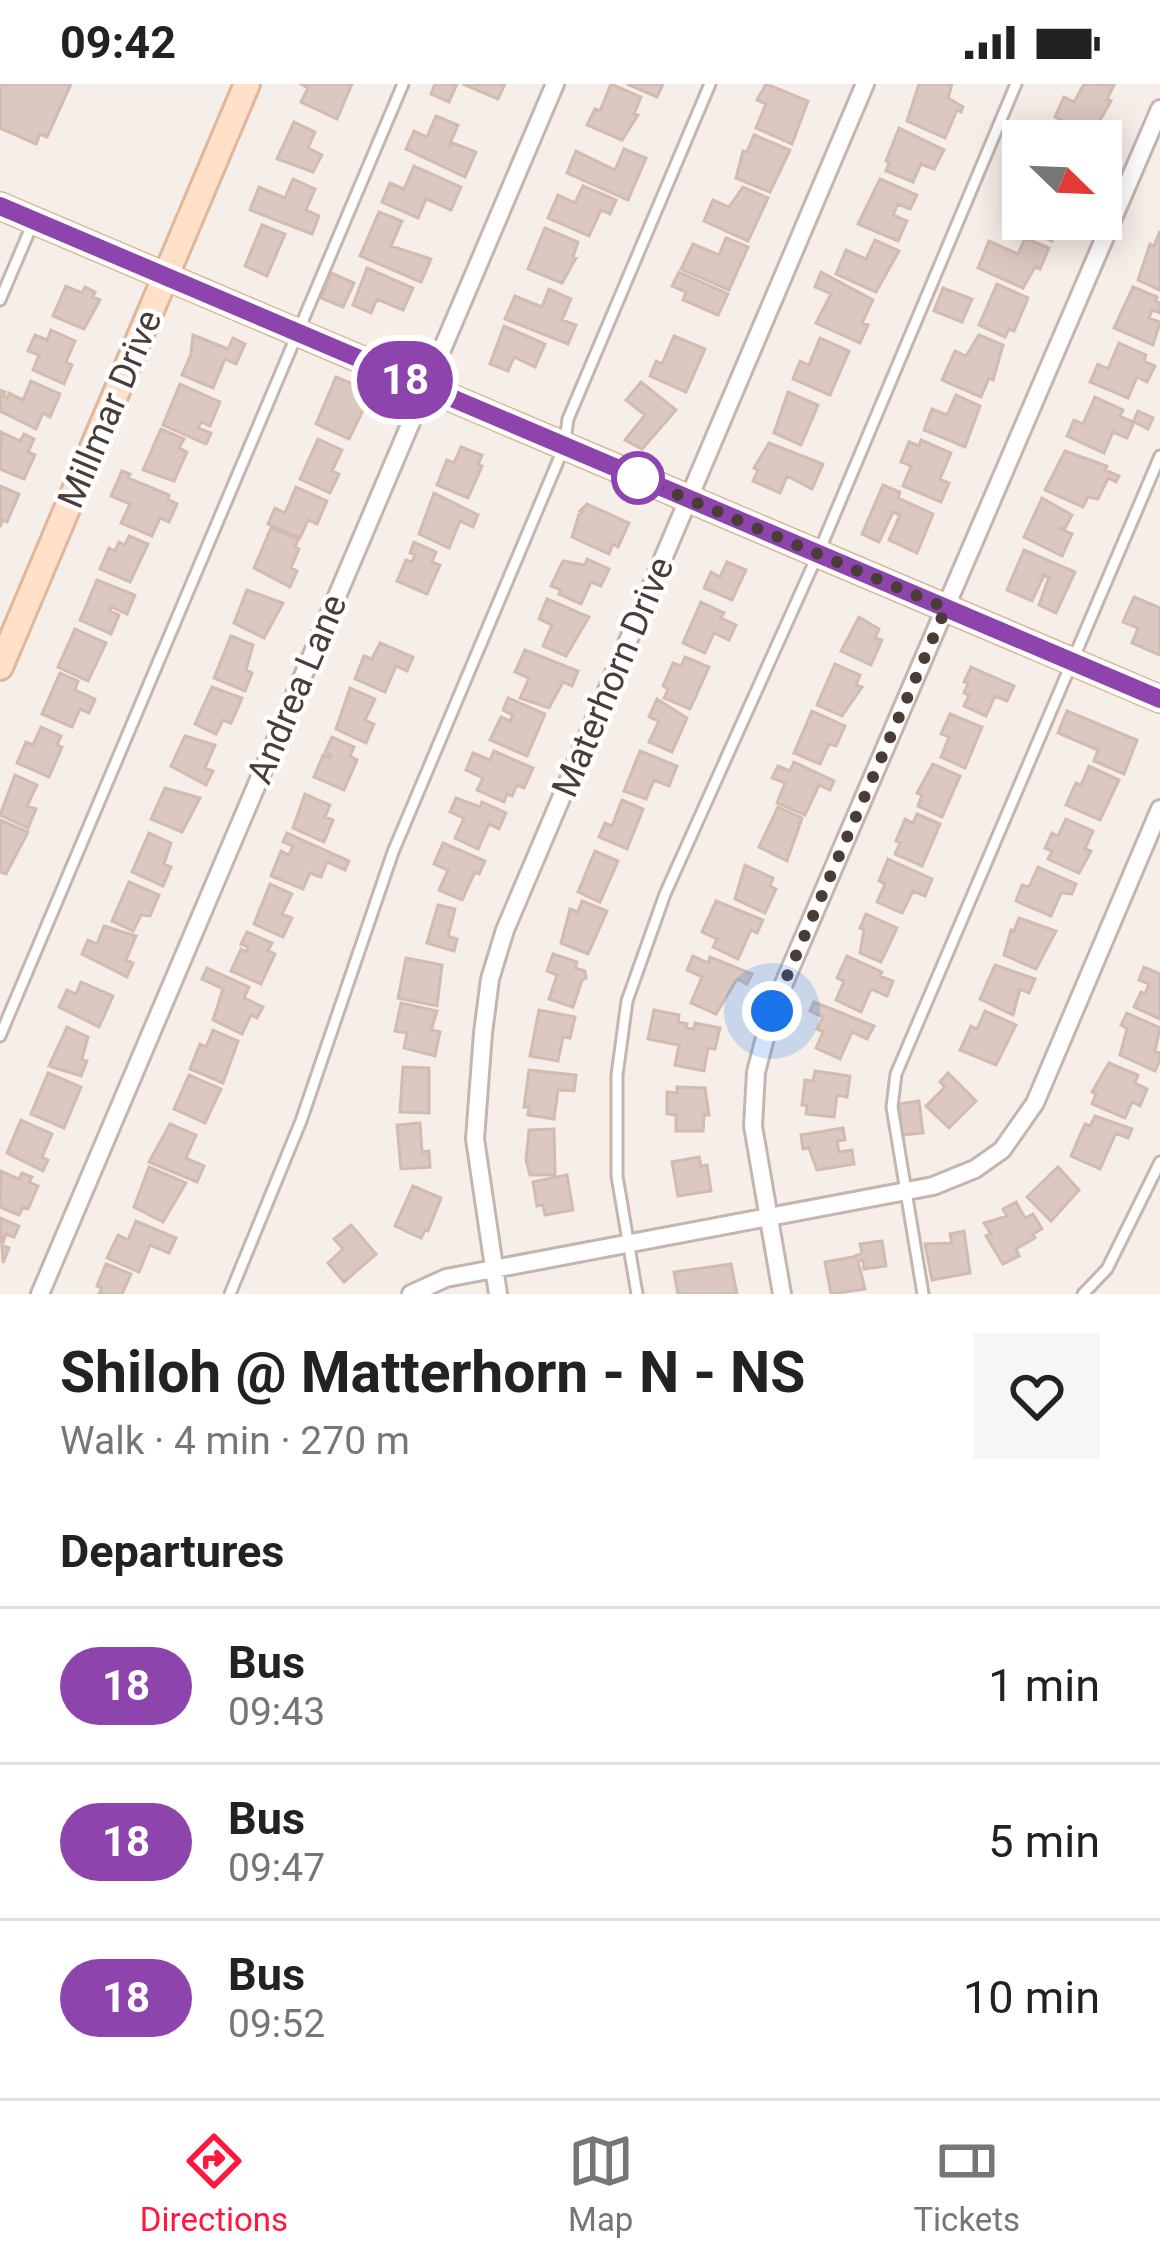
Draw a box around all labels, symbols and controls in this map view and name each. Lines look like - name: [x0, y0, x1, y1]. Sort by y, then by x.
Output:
- text: 09:42: [60, 16, 176, 69]
- north arrow: [1002, 120, 1122, 240]
- map controls: [1002, 120, 1122, 240]
- street label: Millmar Drive: [49, 304, 171, 514]
- line badge: 18: [351, 341, 459, 419]
- text: 18: [381, 355, 429, 404]
- unlabelled marker: [613, 453, 663, 503]
- street label: Materhorn Drive: [544, 551, 682, 803]
- street label: Andrea Lane: [238, 588, 356, 790]
- your location: [742, 981, 802, 1041]
- button: heart: [974, 1333, 1100, 1459]
- text: Shiloh @ Matterhorn - N - NS: [60, 1339, 805, 1406]
- text: Walk · 4 min · 270 m: [60, 1418, 410, 1464]
- text: Departures: [60, 1525, 284, 1578]
- text: Bus: [228, 1636, 305, 1689]
- text: 1 min: [988, 1659, 1100, 1712]
- text: 18: [102, 1661, 150, 1710]
- text: 09:43: [228, 1689, 325, 1735]
- text: Bus: [228, 1792, 305, 1845]
- text: 5 min: [988, 1815, 1100, 1868]
- text: 18: [102, 1817, 150, 1866]
- text: 09:47: [228, 1845, 325, 1891]
- text: Bus: [228, 1948, 305, 2001]
- text: 10 min: [963, 1971, 1100, 2024]
- text: 18: [102, 1973, 150, 2022]
- text: 09:52: [228, 2001, 325, 2047]
- tab: Directions: [140, 2128, 288, 2239]
- tab: Map: [568, 2128, 634, 2239]
- tab: Tickets: [913, 2128, 1020, 2239]

